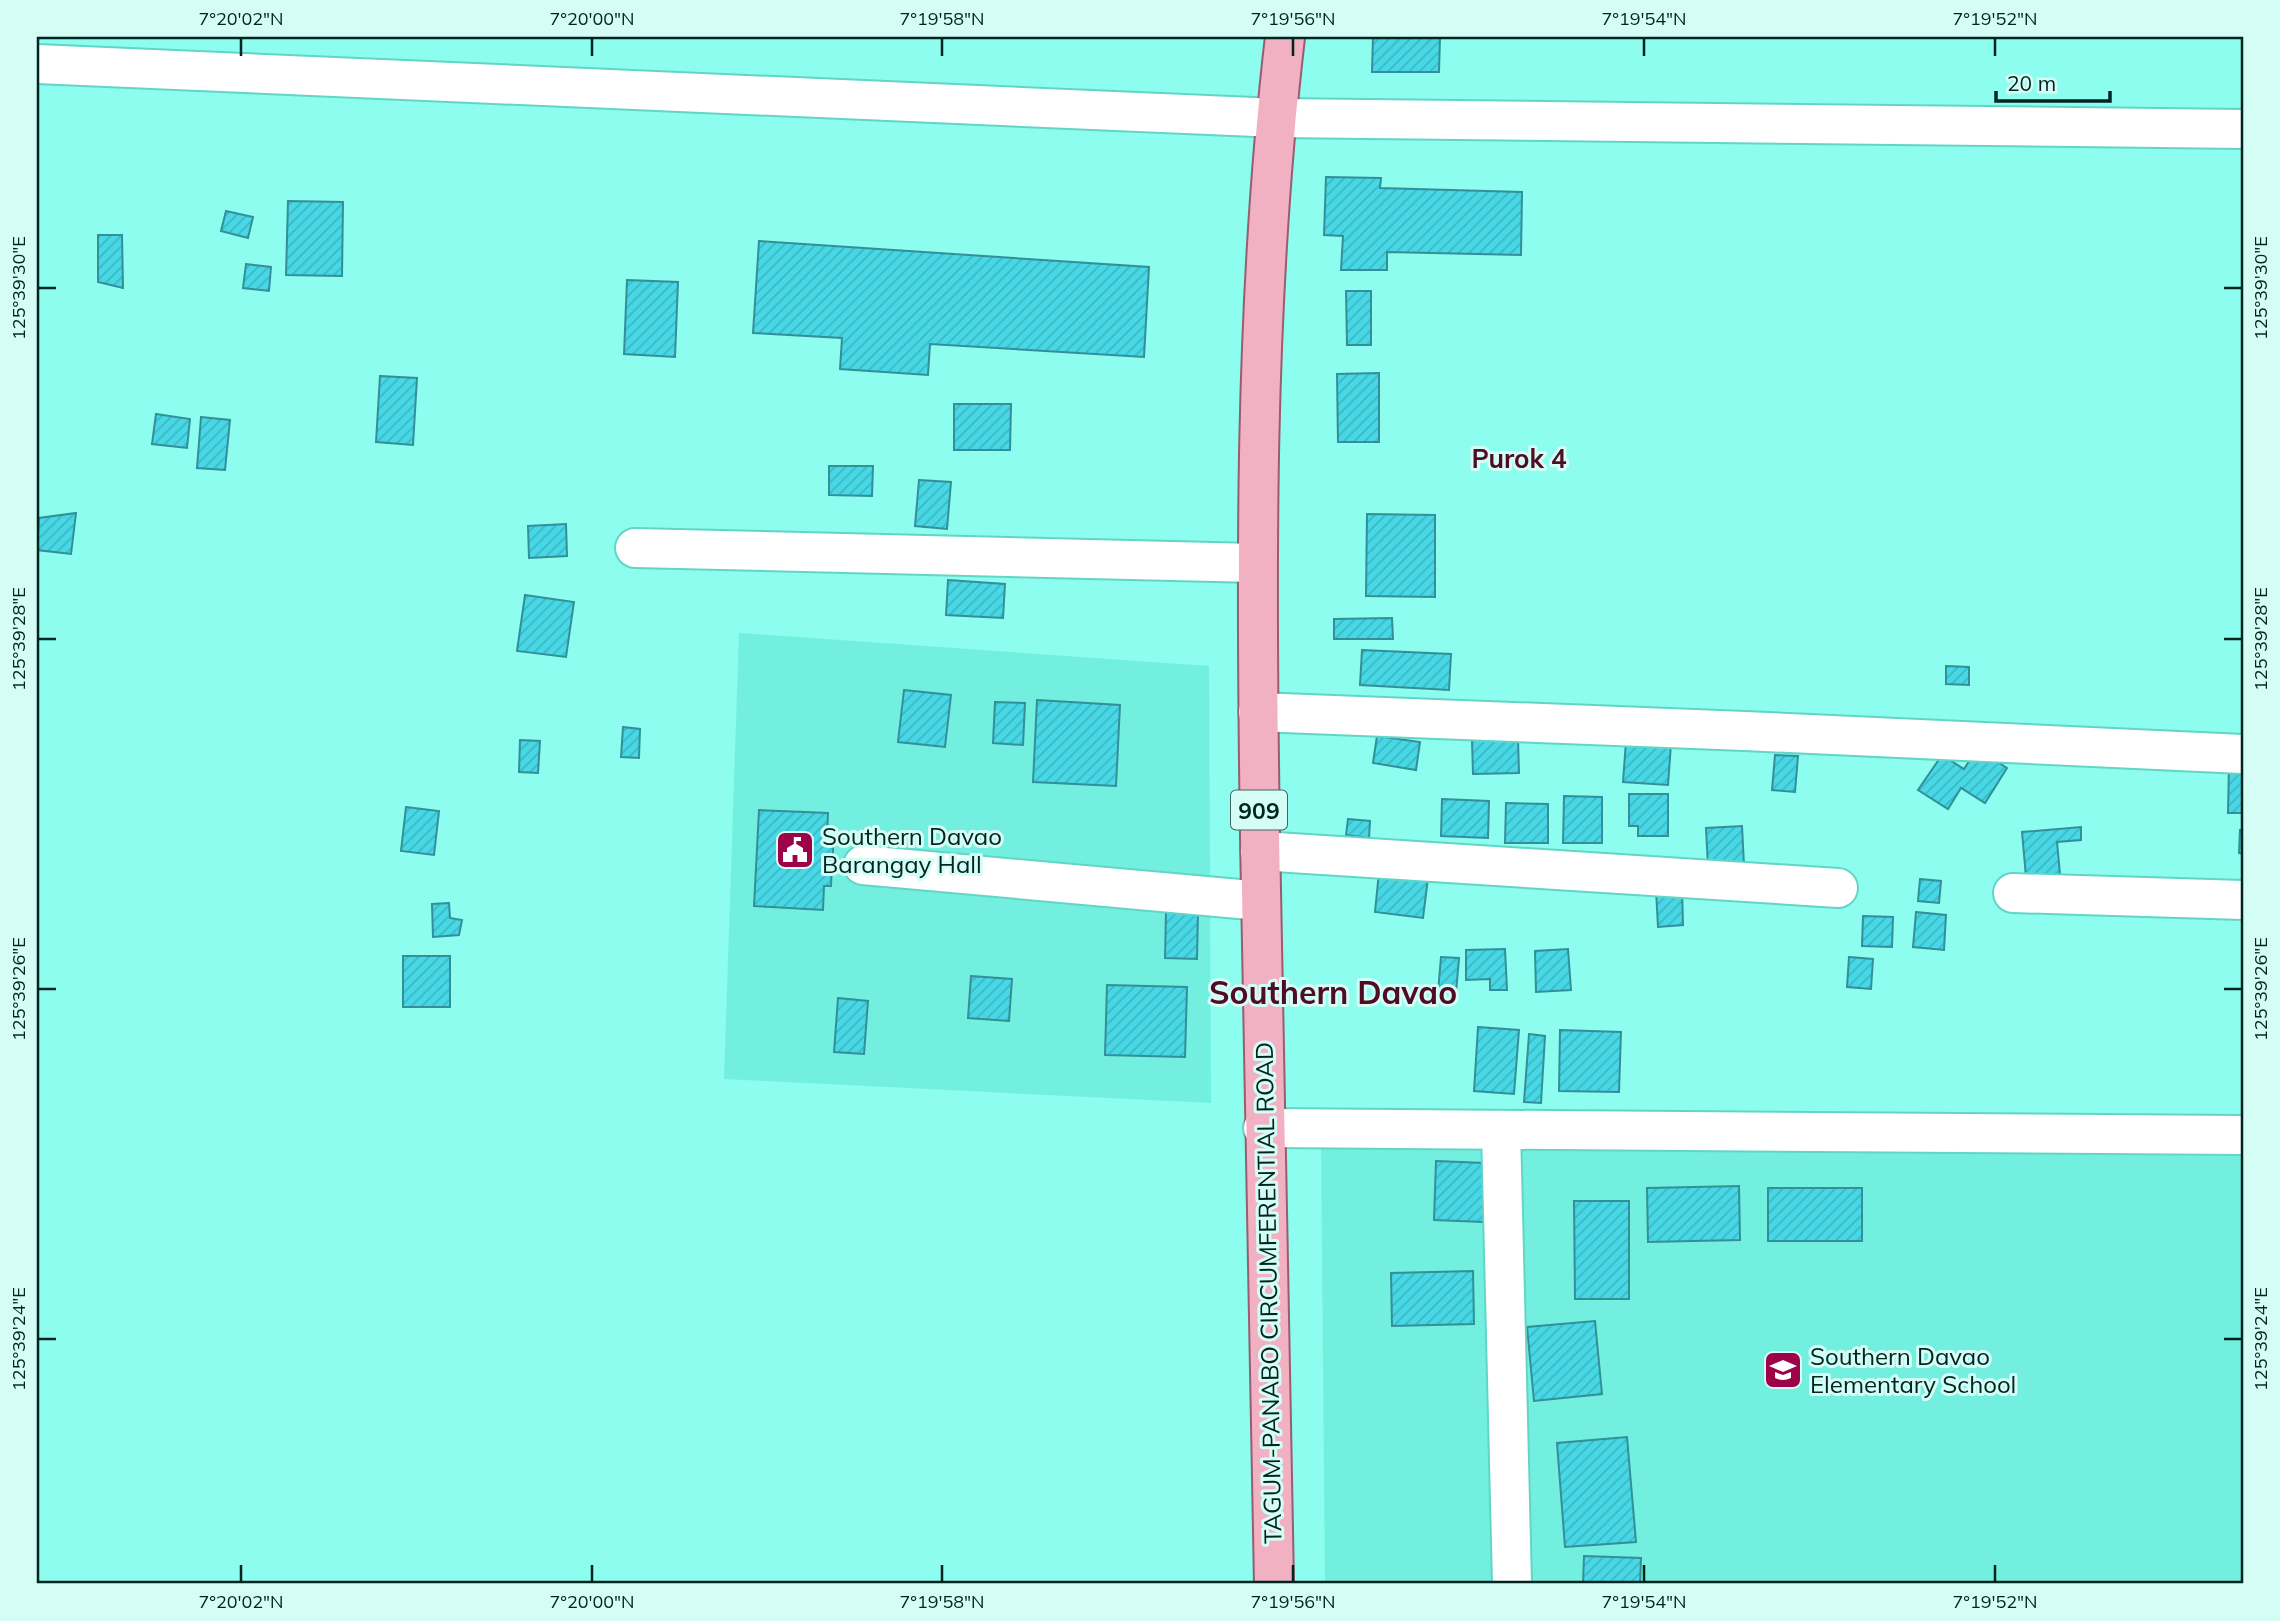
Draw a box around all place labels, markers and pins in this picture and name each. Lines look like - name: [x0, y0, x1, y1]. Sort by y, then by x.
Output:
- place label: Southern Davao Barangay Hall: [822, 821, 1002, 879]
- public building icon: Southern Davao Barangay Hall: [774, 829, 816, 871]
- place label: Southern Davao Elementary School: [1810, 1341, 2016, 1399]
- school or university icon: Southern Davao Elementary School: [1762, 1349, 1804, 1391]

